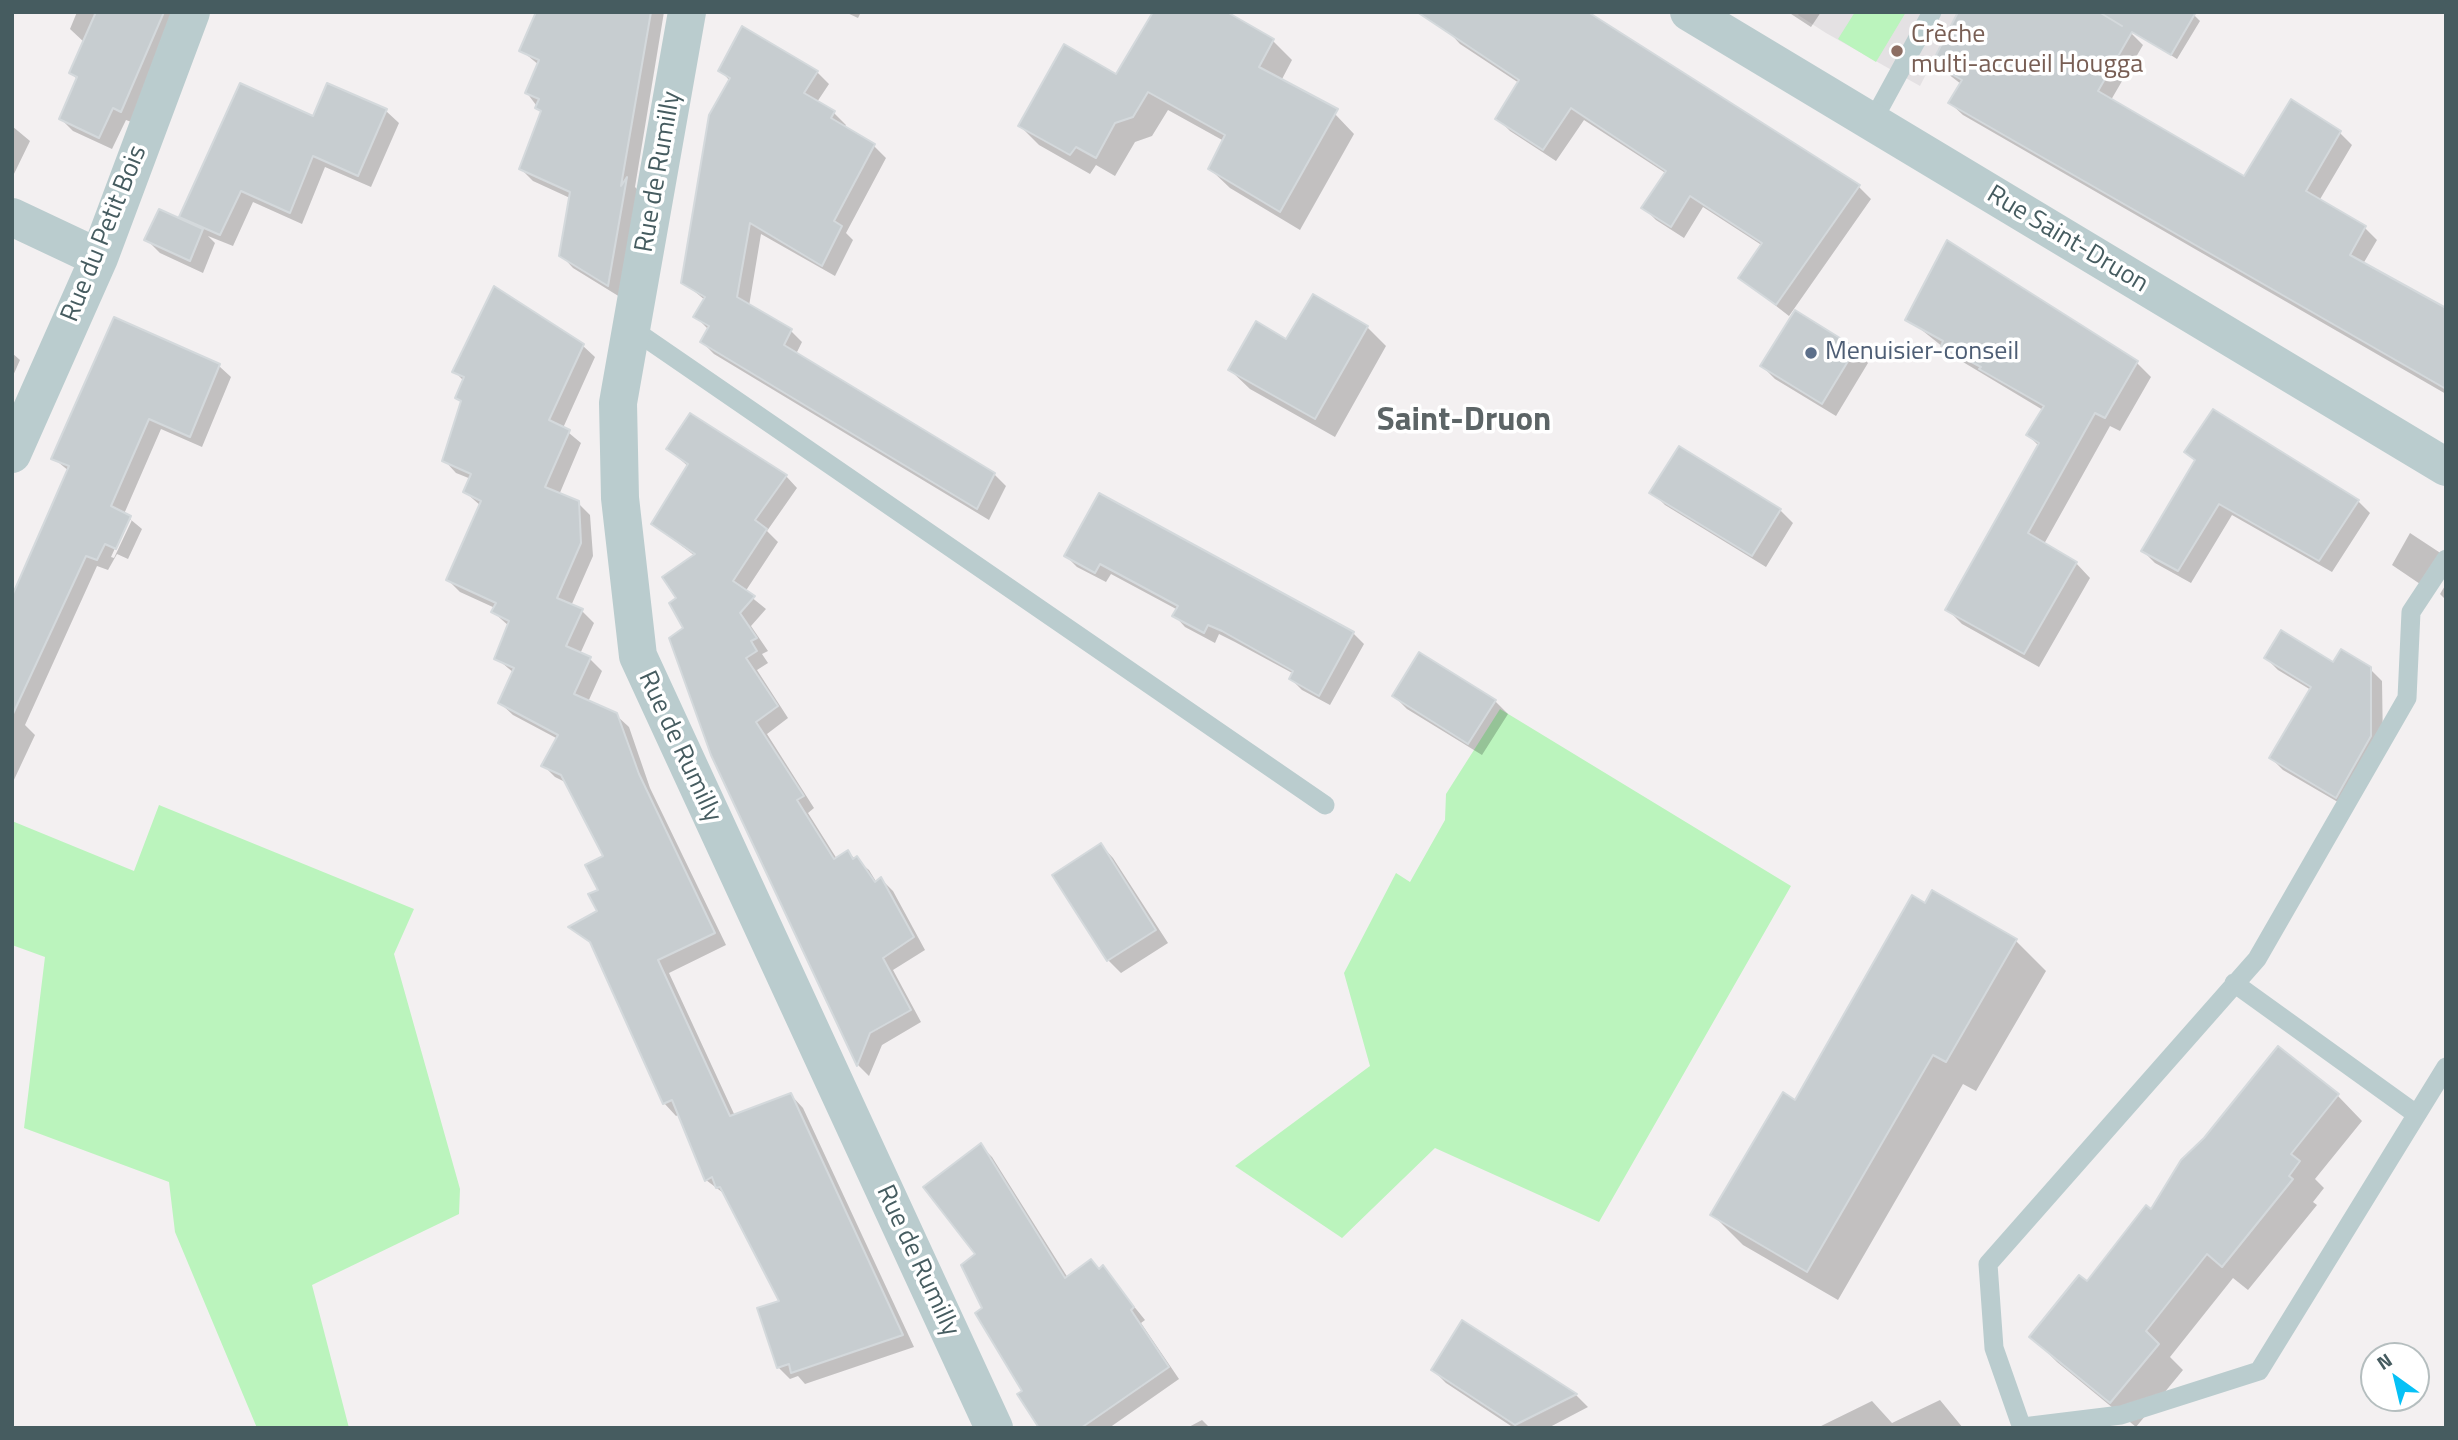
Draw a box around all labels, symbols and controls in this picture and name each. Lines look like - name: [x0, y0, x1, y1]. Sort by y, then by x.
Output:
- place label: Crèche multi-accueil Hougga: [1911, 20, 2143, 82]
- marker: Crèche multi-accueil Hougga: [1889, 43, 1905, 59]
- street label: Rue de Rumilly: [629, 89, 689, 255]
- street label: Rue du Petit Bois: [55, 141, 155, 327]
- street label: Rue Saint-Druon: [1981, 180, 2153, 300]
- place label: Menuisier-conseil: [1825, 337, 2019, 369]
- marker: Menuisier-conseil: [1803, 345, 1819, 361]
- district label: Saint-Druon: [1377, 402, 1551, 442]
- street label: Rue de Rumilly: [630, 667, 728, 827]
- street label: Rue de Rumilly: [868, 1181, 966, 1341]
- north arrow: [2360, 1342, 2430, 1412]
- text: N: [2371, 1345, 2398, 1377]

